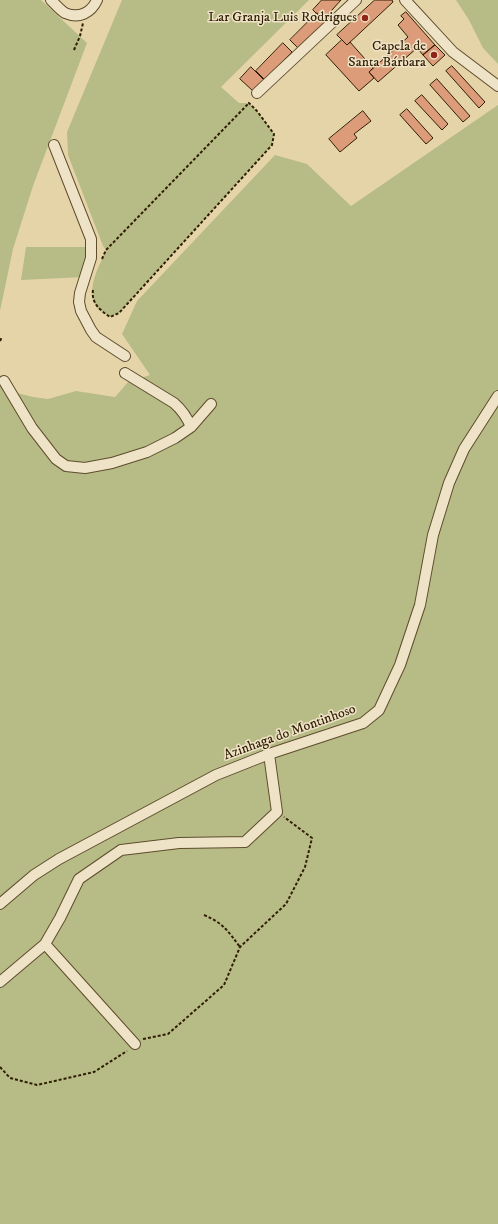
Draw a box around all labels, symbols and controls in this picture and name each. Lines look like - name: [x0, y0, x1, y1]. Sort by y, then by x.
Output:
- place label: Lar Granja Luis Rodrigues: [208, 10, 357, 26]
- marker: Lar Granja Luis Rodrigues: [360, 13, 370, 23]
- place label: Capela de Santa Bárbara: [348, 39, 426, 72]
- marker: Capela de Santa Bárbara: [429, 50, 439, 60]
- street label: Azinhaga do Montinhoso: [222, 701, 358, 765]

